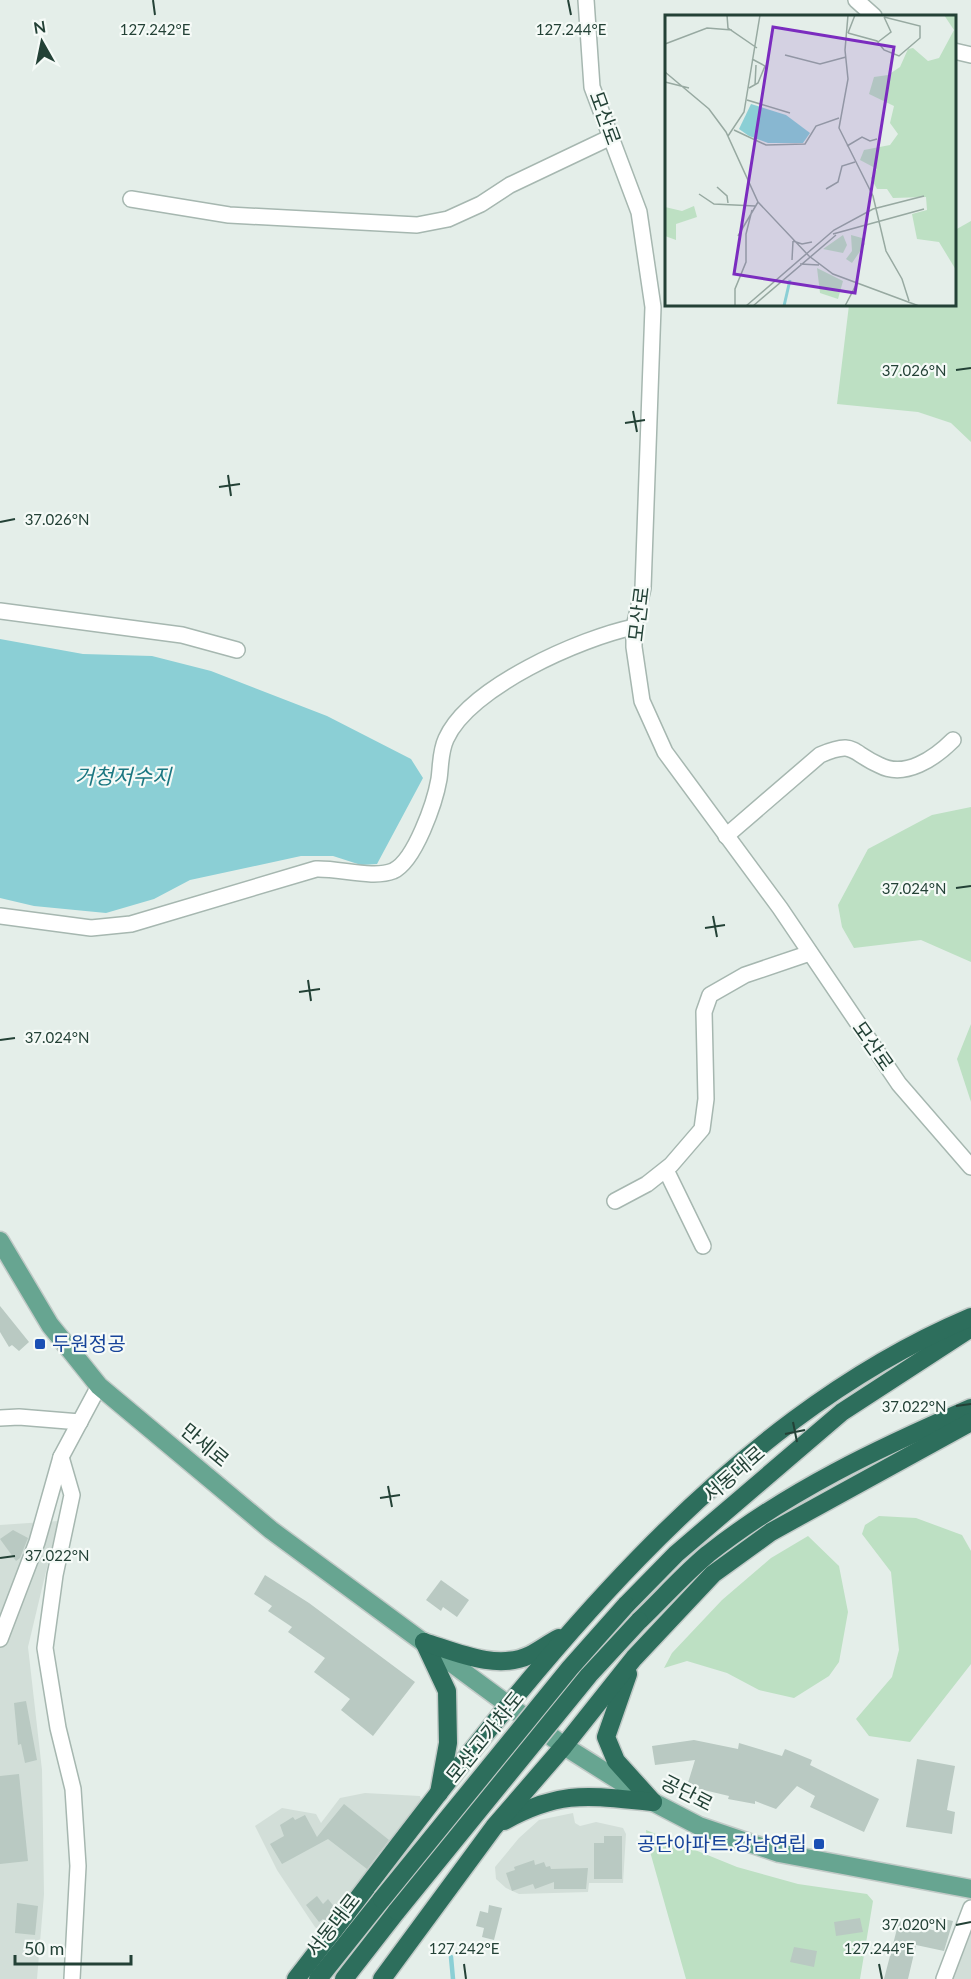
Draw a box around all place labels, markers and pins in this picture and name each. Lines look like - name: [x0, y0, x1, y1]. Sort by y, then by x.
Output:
- place label: 두원정공: [52, 1331, 126, 1355]
- marker: 두원정공: [33, 1337, 47, 1351]
- place label: 공단아파트.강남연립: [637, 1831, 807, 1855]
- marker: 공단아파트.강남연립: [812, 1837, 826, 1851]

